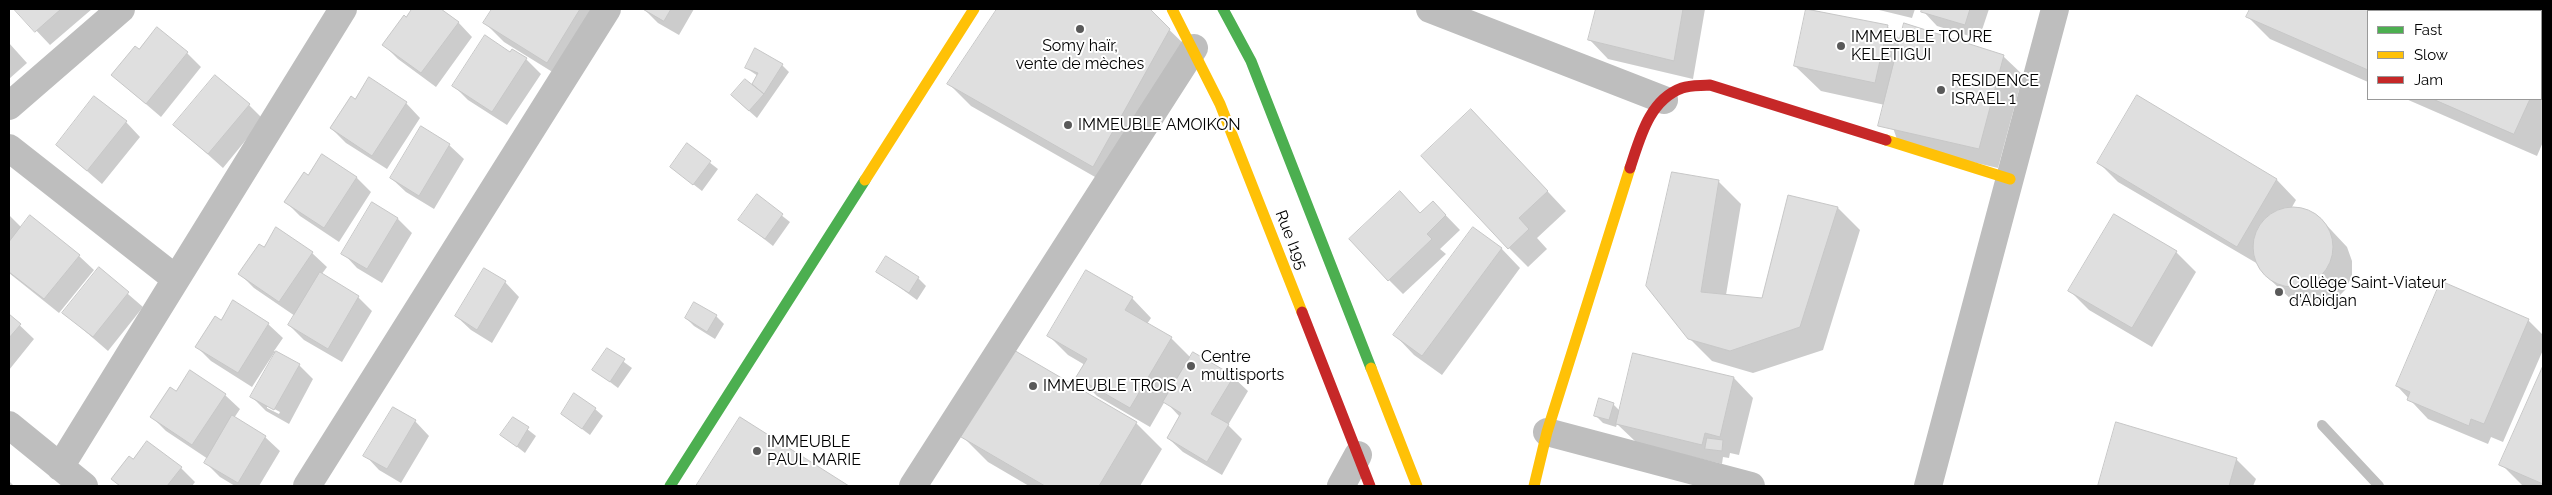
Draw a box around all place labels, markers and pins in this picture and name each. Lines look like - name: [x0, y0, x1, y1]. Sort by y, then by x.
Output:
- marker: Somy haïr, vente de mèches: [1074, 23, 1086, 35]
- place label: IMMEUBLE TOURE KELETIGUI: [1851, 27, 1992, 65]
- place label: Somy haïr, vente de mèches: [1016, 36, 1144, 74]
- marker: IMMEUBLE TOURE KELETIGUI: [1835, 40, 1847, 52]
- place label: RESIDENCE ISRAEL 1: [1951, 71, 2039, 109]
- marker: RESIDENCE ISRAEL 1: [1935, 84, 1947, 96]
- place label: IMMEUBLE AMOIKON: [1078, 115, 1241, 135]
- marker: IMMEUBLE AMOIKON: [1062, 119, 1074, 131]
- place label: Collège Saint-Viateur d'Abidjan: [2289, 273, 2446, 311]
- marker: Collège Saint-Viateur d'Abidjan: [2273, 286, 2285, 298]
- place label: Centre multisports: [1201, 347, 1284, 385]
- marker: Centre multisports: [1185, 360, 1197, 372]
- place label: IMMEUBLE TROIS A: [1043, 376, 1191, 396]
- marker: IMMEUBLE TROIS A: [1027, 380, 1039, 392]
- place label: IMMEUBLE PAUL MARIE: [767, 432, 861, 470]
- marker: IMMEUBLE PAUL MARIE: [751, 445, 763, 457]

